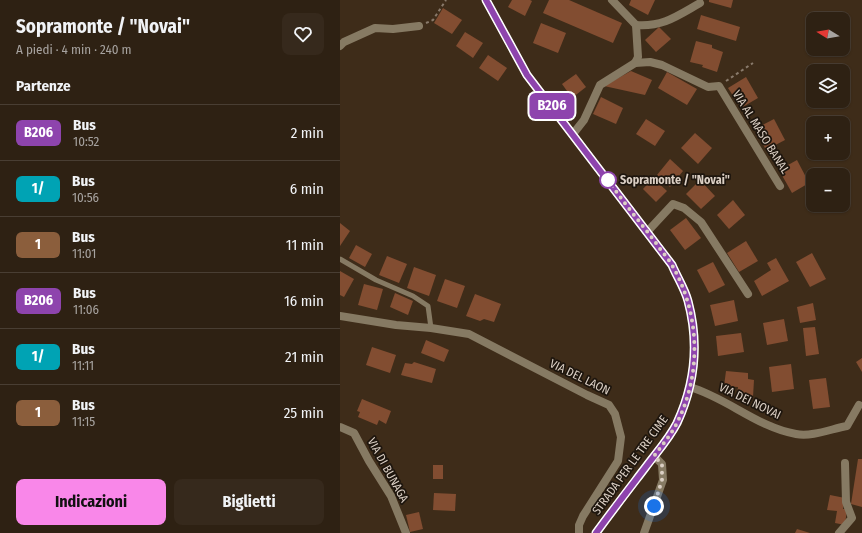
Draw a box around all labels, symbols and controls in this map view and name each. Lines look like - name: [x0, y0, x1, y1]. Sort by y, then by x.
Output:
- north arrow: [806, 12, 850, 56]
- map controls: [806, 12, 850, 212]
- button: heart: [282, 13, 324, 55]
- text: Sopramonte / "Novai": [16, 15, 190, 38]
- text: A piedi · 4 min · 240 m: [16, 42, 132, 57]
- button: layers: [806, 64, 850, 108]
- text: Partenze: [16, 77, 71, 95]
- street label: VIA AL MASO BANAL: [730, 88, 793, 177]
- line badge: B206: [524, 93, 580, 119]
- text: B206: [537, 97, 567, 114]
- text: Bus: [73, 116, 96, 134]
- button: +: [806, 116, 850, 160]
- text: B206: [24, 124, 53, 141]
- text: 2 min: [291, 124, 324, 142]
- text: 10:52: [73, 134, 99, 149]
- button: −: [806, 168, 850, 212]
- marker: Sopramonte / "Novai": [599, 171, 617, 189]
- text: Bus: [72, 172, 95, 190]
- place label: Sopramonte / "Novai": [620, 173, 730, 187]
- text: 1/: [32, 180, 44, 197]
- text: 6 min: [290, 180, 324, 198]
- text: 10:56: [72, 190, 99, 205]
- text: Bus: [72, 228, 95, 246]
- text: 1: [35, 236, 41, 253]
- text: 11 min: [286, 236, 324, 254]
- text: 11:01: [72, 246, 96, 261]
- text: Bus: [73, 284, 96, 302]
- text: B206: [24, 292, 53, 309]
- text: 16 min: [284, 292, 324, 310]
- text: 11:06: [73, 302, 99, 317]
- text: Bus: [72, 340, 95, 358]
- text: 1/: [32, 348, 44, 365]
- text: 21 min: [285, 348, 324, 366]
- street label: VIA DEL LAON: [548, 356, 612, 398]
- text: 11:11: [72, 358, 94, 373]
- street label: VIA DEI NOVAI: [717, 380, 783, 422]
- text: Bus: [72, 396, 95, 414]
- text: 1: [35, 404, 41, 421]
- text: 25 min: [284, 404, 324, 422]
- street label: STRADA PER LE TRE CIME: [589, 412, 671, 517]
- text: 11:15: [72, 414, 95, 429]
- street label: VIA DI BUNAGA: [365, 435, 412, 505]
- button: Indicazioni: [16, 479, 166, 525]
- button: Biglietti: [174, 479, 324, 525]
- your location: [644, 496, 664, 516]

